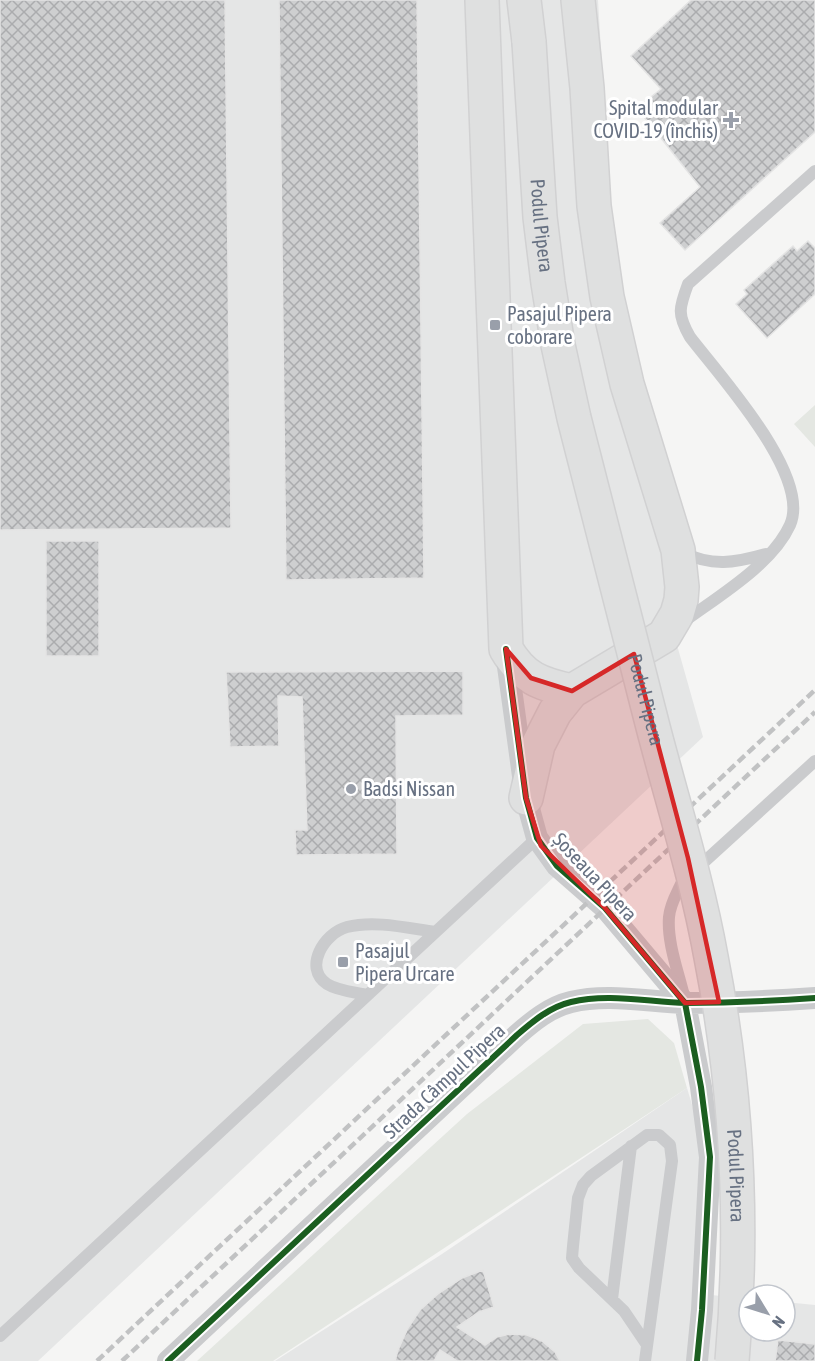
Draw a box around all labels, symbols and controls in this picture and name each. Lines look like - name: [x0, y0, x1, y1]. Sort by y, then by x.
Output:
- place label: Spital modular COVID-19 (închis): [594, 96, 719, 142]
- marker: Spital modular COVID-19 (închis): [722, 111, 740, 129]
- street label: Podul Pipera: [527, 178, 559, 273]
- place label: Pasajul Pipera coborare: [507, 302, 612, 348]
- marker: Pasajul Pipera coborare: [488, 318, 502, 332]
- street label: Podul Pipera: [623, 651, 669, 748]
- place label: Badsi Nissan: [363, 777, 455, 800]
- marker: Badsi Nissan: [344, 782, 358, 796]
- street label: Șoseaua Pipera: [549, 828, 642, 926]
- place label: Pasajul Pipera Urcare: [355, 939, 454, 985]
- marker: Pasajul Pipera Urcare: [336, 955, 350, 969]
- street label: Strada Câmpul Pipera: [378, 1018, 509, 1143]
- street label: Podul Pipera: [723, 1128, 750, 1223]
- north arrow: [737, 1283, 797, 1343]
- text: N: [769, 1313, 789, 1332]

